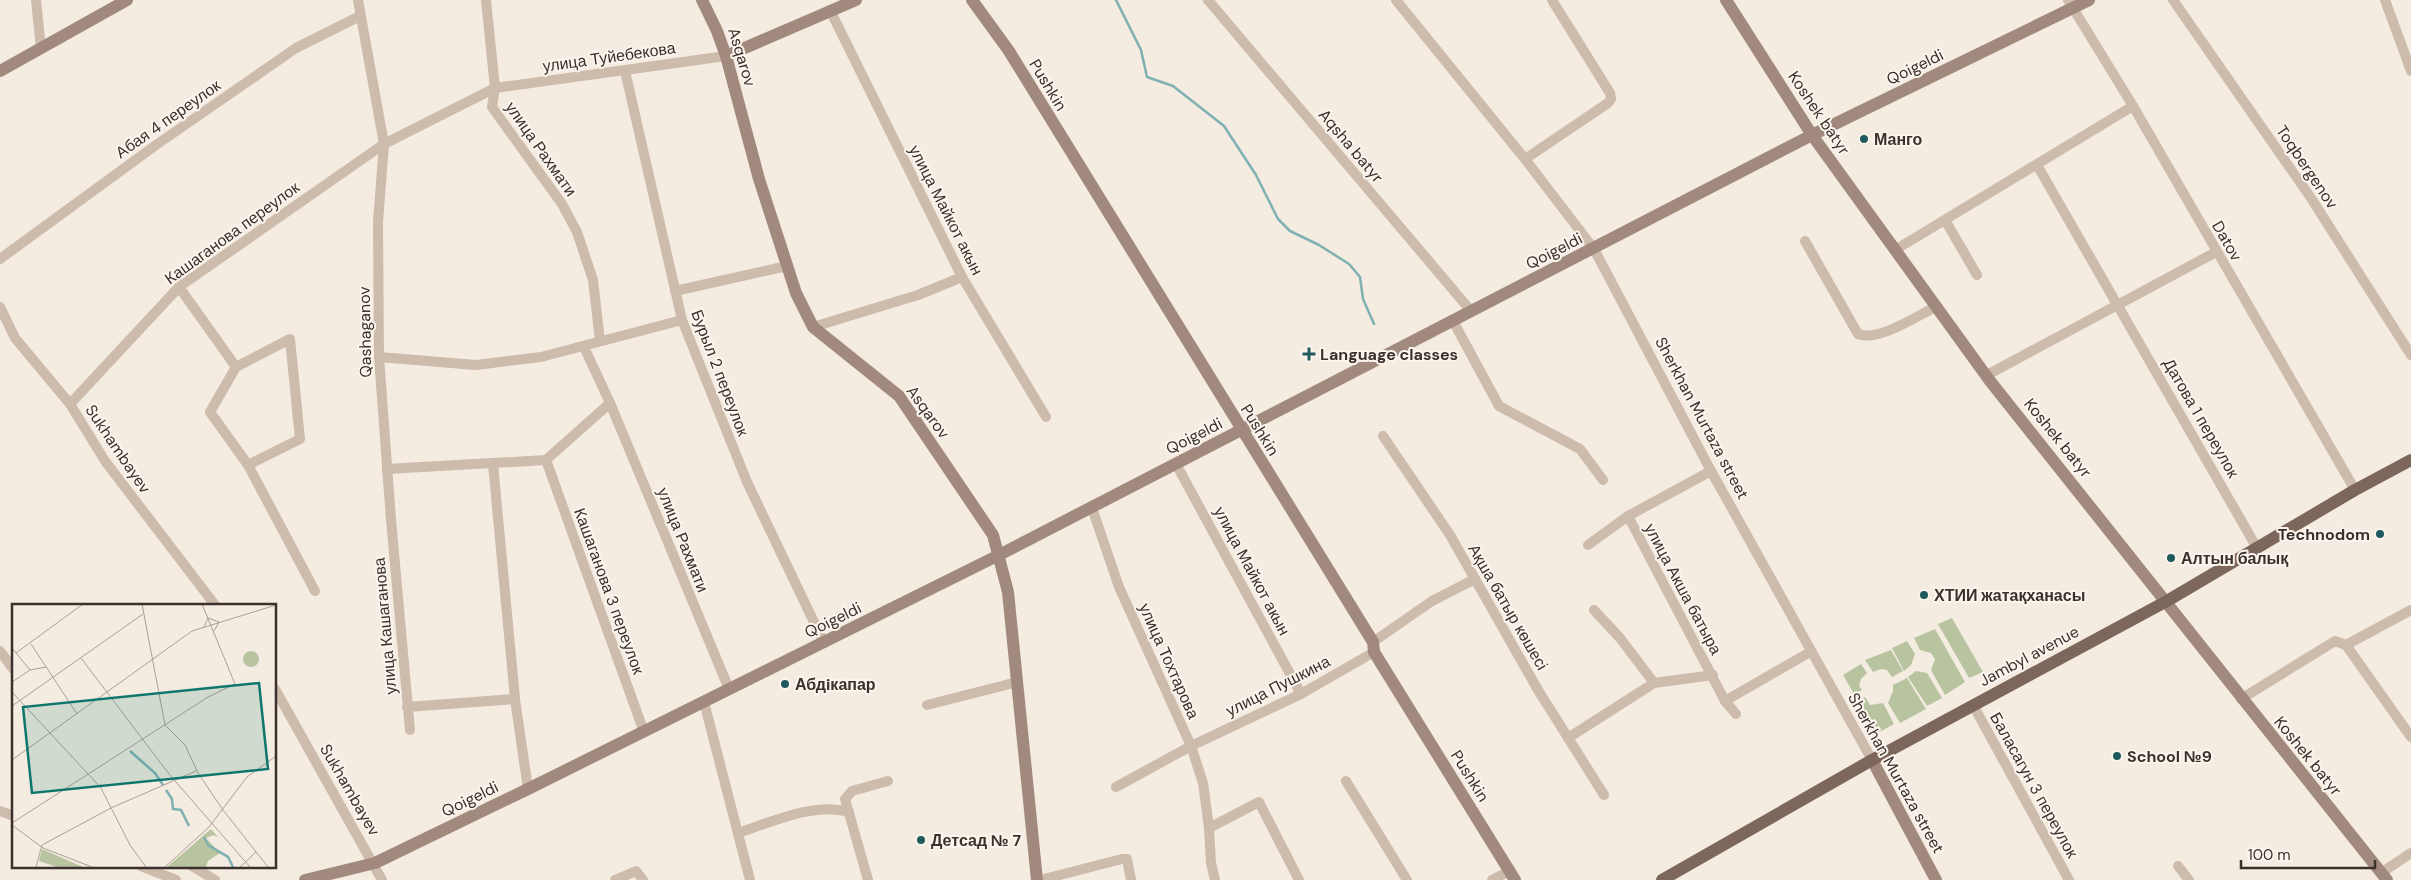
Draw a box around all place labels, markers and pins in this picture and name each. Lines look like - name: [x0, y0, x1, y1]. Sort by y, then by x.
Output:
- place label: Манго: [1874, 129, 1923, 150]
- marker: Манго: [1858, 133, 1870, 145]
- place label: Language classes: [1320, 344, 1458, 365]
- marker: Language classes: [1302, 347, 1316, 361]
- place label: Technodom: [2278, 524, 2370, 545]
- marker: Technodom: [2374, 528, 2386, 540]
- place label: Алтын балық: [2181, 548, 2289, 569]
- marker: Алтын балық: [2165, 552, 2177, 564]
- place label: ХТИИ жатақханасы: [1934, 585, 2085, 606]
- marker: ХТИИ жатақханасы: [1918, 589, 1930, 601]
- place label: Абдiкапар: [795, 674, 876, 695]
- marker: Абдiкапар: [779, 678, 791, 690]
- place label: School №9: [2127, 746, 2212, 767]
- marker: School №9: [2111, 750, 2123, 762]
- place label: Детсад № 7: [931, 830, 1021, 851]
- marker: Детсад № 7: [915, 834, 927, 846]

